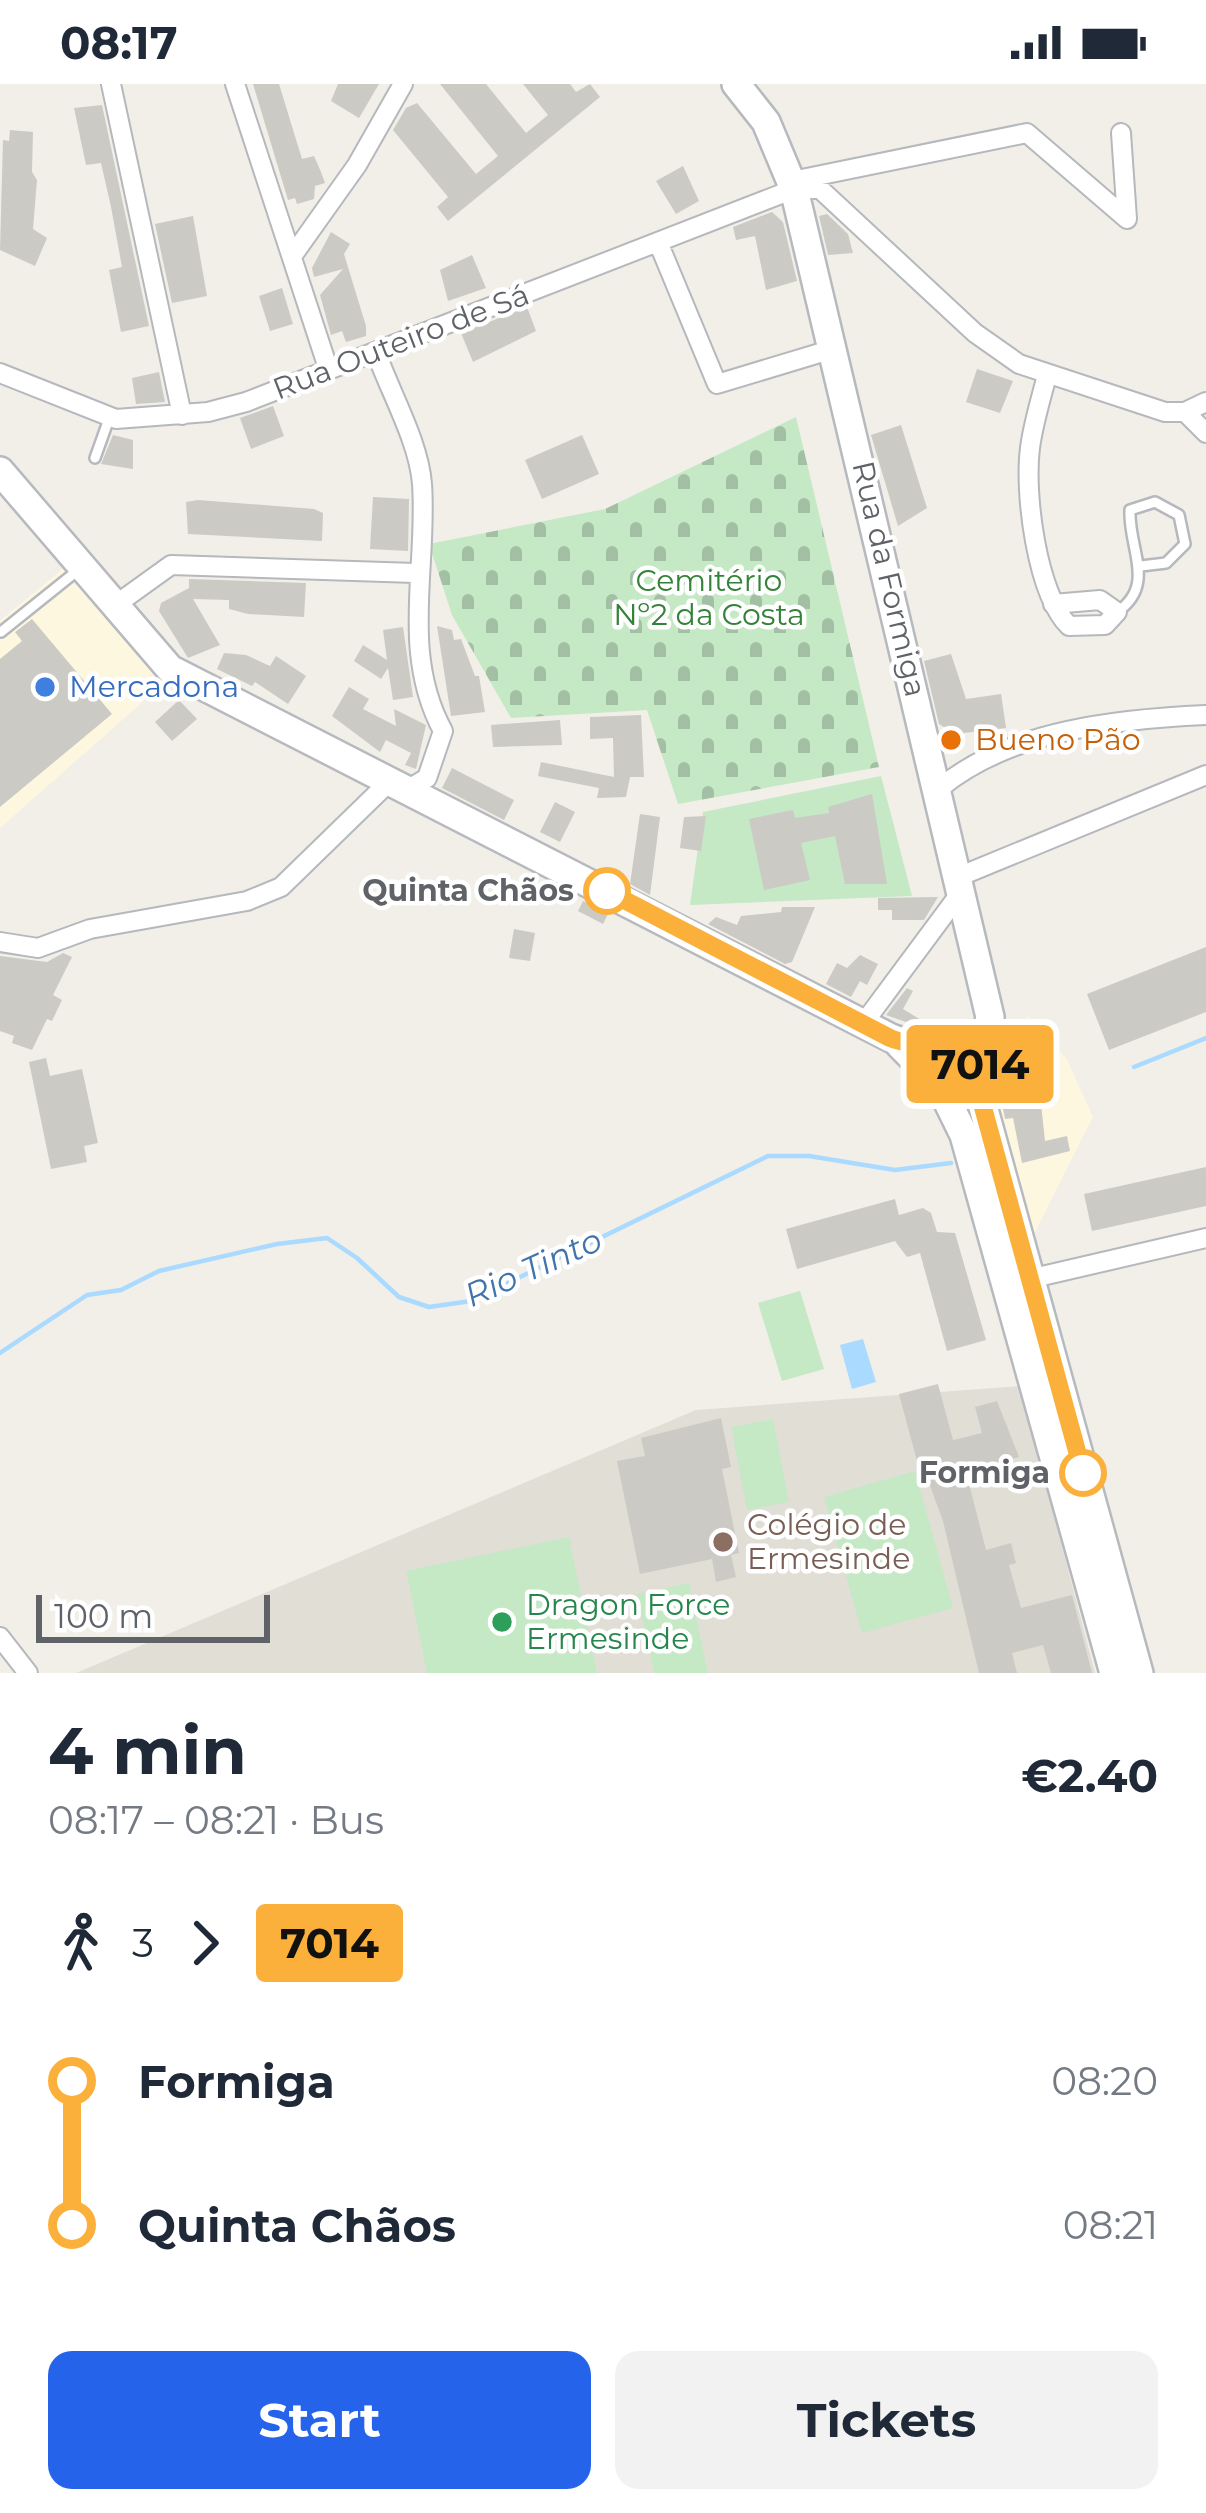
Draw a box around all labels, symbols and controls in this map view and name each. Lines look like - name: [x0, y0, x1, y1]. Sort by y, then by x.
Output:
- text: 08:17: [60, 15, 178, 70]
- street label: Rua Outeiro de Sá: [268, 276, 534, 407]
- street label: Rua da Formiga: [844, 458, 935, 700]
- park label: Cemitério Nº2 da Costa: [613, 562, 805, 633]
- place label: Mercadona: [69, 668, 239, 705]
- marker: Mercadona: [32, 674, 58, 700]
- place label: Bueno Pão: [975, 721, 1140, 758]
- marker: Bueno Pão: [938, 727, 964, 753]
- marker: Quinta Chãos: [585, 869, 629, 913]
- place label: Quinta Chãos: [362, 872, 574, 909]
- line badge: 7014: [896, 1025, 1064, 1103]
- text: 7014: [931, 1038, 1029, 1090]
- water label: Rio Tinto: [458, 1219, 608, 1315]
- marker: Formiga: [1061, 1451, 1105, 1495]
- place label: Formiga: [919, 1454, 1050, 1491]
- place label: Colégio de Ermesinde: [747, 1506, 910, 1577]
- marker: Colégio de Ermesinde: [710, 1529, 736, 1555]
- place label: Dragon Force Ermesinde: [526, 1586, 730, 1657]
- scale bar: [36, 1589, 270, 1642]
- text: 100 m: [54, 1596, 153, 1636]
- marker: Dragon Force Ermesinde: [489, 1609, 515, 1635]
- text: 4 min: [48, 1710, 247, 1791]
- text: €2.40: [1021, 1748, 1158, 1803]
- text: 08:17 – 08:21 · Bus: [48, 1796, 384, 1844]
- icon: walk: [48, 1910, 114, 1976]
- icon: forward: [172, 1910, 238, 1976]
- text: 7014: [280, 1917, 379, 1969]
- text: 3: [132, 1919, 154, 1967]
- text: Formiga: [138, 2054, 335, 2109]
- text: 08:20: [1051, 2057, 1158, 2105]
- text: Quinta Chãos: [138, 2198, 456, 2253]
- text: 08:21: [1063, 2201, 1158, 2249]
- button: Start: [48, 2351, 591, 2489]
- button: Tickets: [615, 2351, 1158, 2489]

